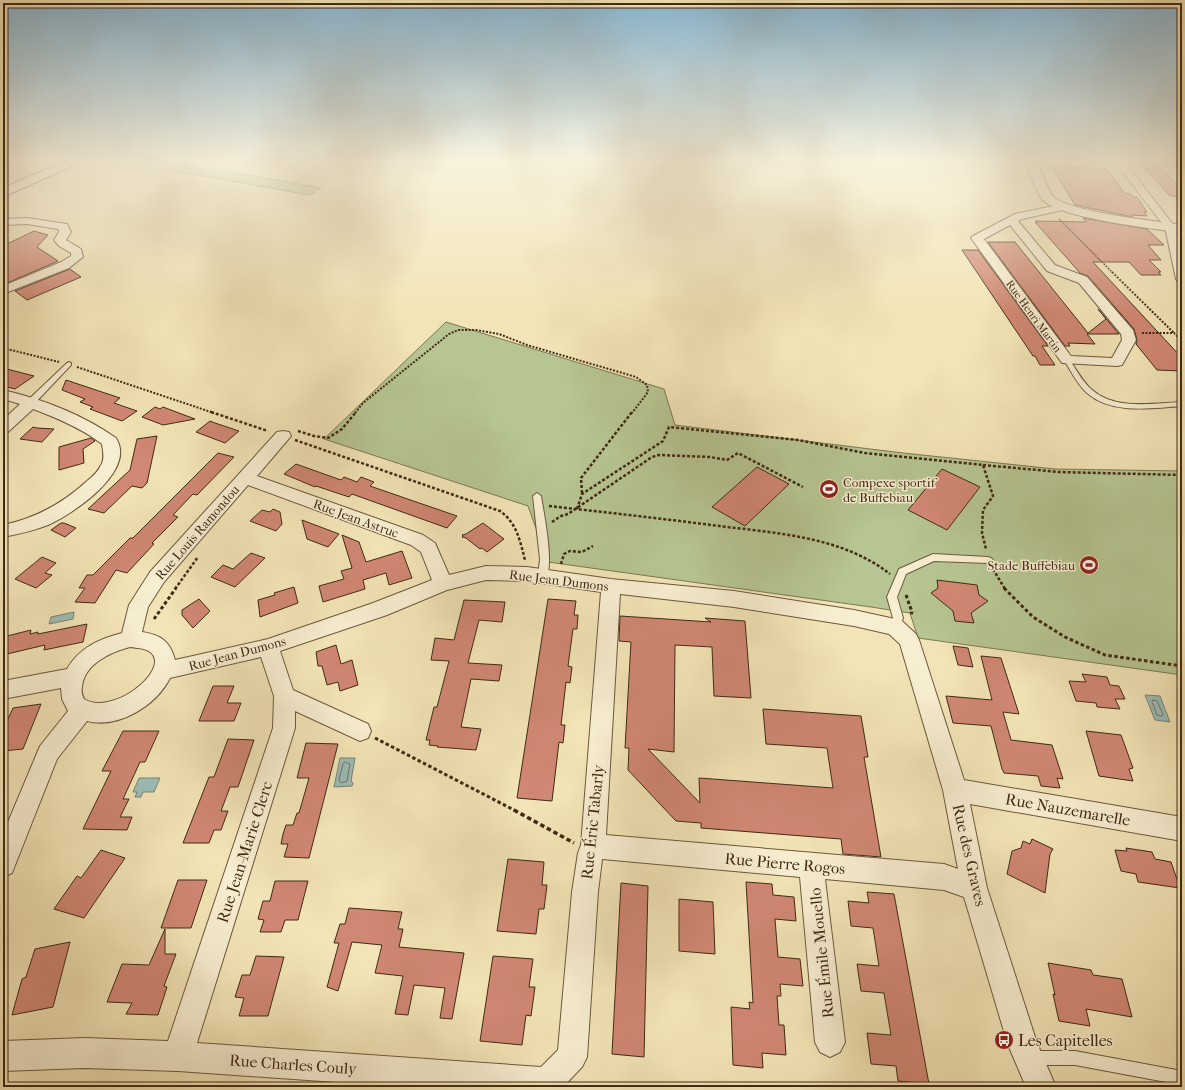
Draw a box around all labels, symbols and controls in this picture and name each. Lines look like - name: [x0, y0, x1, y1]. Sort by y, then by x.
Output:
- street label: Rue Henri Martin: [1003, 278, 1064, 355]
- place label: Compexe sportif de Buffebiau: [843, 475, 938, 505]
- sports icon: Compexe sportif de Buffebiau: [818, 478, 840, 500]
- street label: Rue Louis Ramondou: [152, 482, 243, 583]
- street label: Rue Jean Astruc: [311, 496, 401, 541]
- sports icon: Stade Buffebiau: [1078, 554, 1100, 576]
- place label: Stade Buffebiau: [988, 558, 1076, 573]
- street label: Rue Jean Dumons: [508, 567, 610, 594]
- street label: Rue Jean Dumons: [187, 633, 288, 674]
- street label: Rue Éric Tabarly: [576, 763, 608, 880]
- street label: Rue Jean-Marie Clerc: [213, 779, 276, 925]
- street label: Rue Nauzemarelle: [1004, 789, 1132, 830]
- street label: Rue des Graves: [949, 802, 991, 908]
- street label: Rue Pierre Rogos: [724, 849, 846, 878]
- street label: Rue Émile Mouello: [804, 887, 838, 1019]
- bus stop icon: Les Capitelles: [993, 1029, 1015, 1051]
- place label: Les Capitelles: [1018, 1031, 1113, 1050]
- street label: Rue Charles Couly: [229, 1051, 358, 1078]

